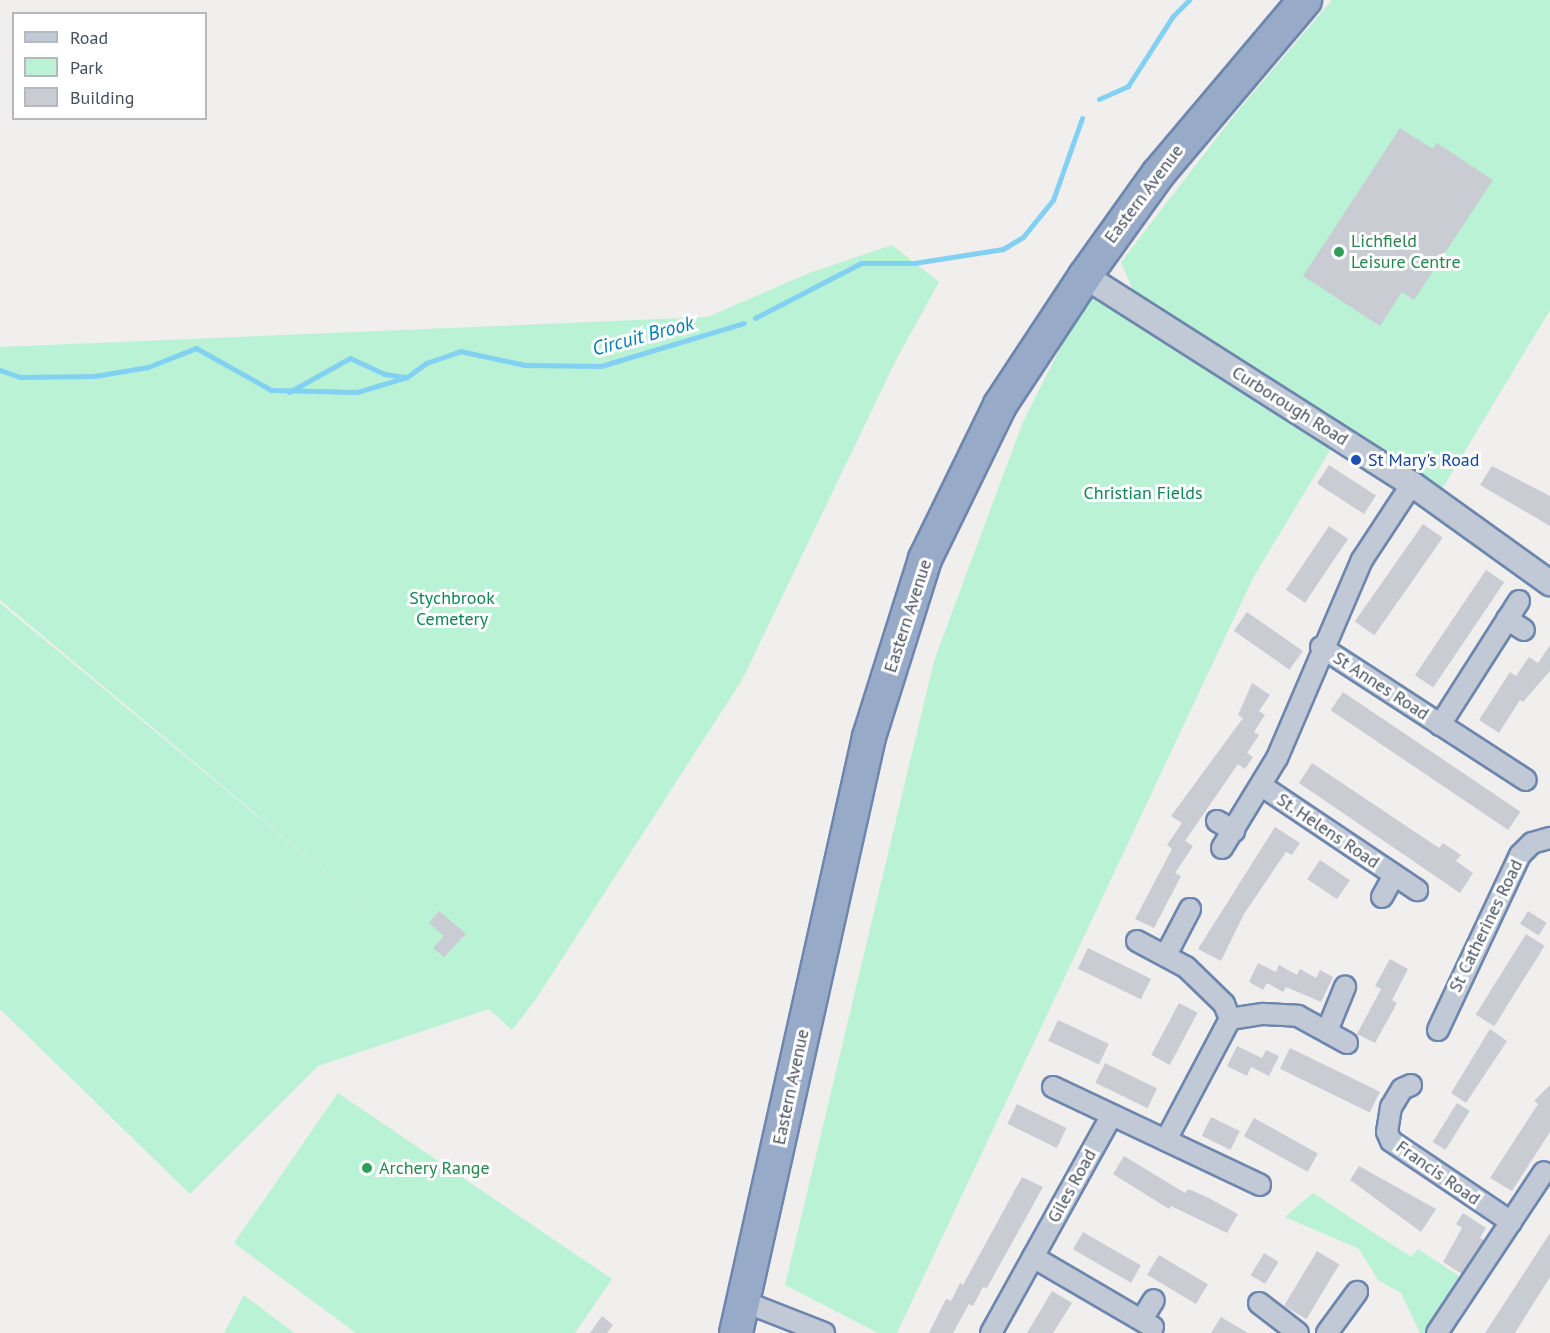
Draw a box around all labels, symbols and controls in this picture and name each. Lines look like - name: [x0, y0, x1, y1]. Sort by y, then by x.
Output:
- legend: [12, 12, 207, 120]
- text: Road: [70, 26, 108, 49]
- text: Park: [70, 56, 103, 79]
- text: Building: [70, 86, 134, 109]
- street label: Eastern Avenue: [1100, 140, 1188, 248]
- place label: Lichfield Leisure Centre: [1351, 231, 1461, 274]
- marker: Lichfield Leisure Centre: [1332, 245, 1346, 259]
- water label: Circuit Brook: [590, 311, 696, 361]
- street label: Curborough Road: [1228, 362, 1352, 450]
- place label: St Mary's Road: [1368, 449, 1479, 471]
- marker: St Mary's Road: [1349, 453, 1363, 467]
- park label: Christian Fields: [1084, 482, 1202, 504]
- street label: Eastern Avenue: [879, 556, 937, 676]
- park label: Stychbrook Cemetery: [409, 588, 495, 630]
- street label: St Annes Road: [1329, 647, 1433, 725]
- street label: St. Helens Road: [1272, 788, 1384, 874]
- street label: St Catherines Road: [1445, 856, 1527, 996]
- street label: Eastern Avenue: [768, 1027, 814, 1147]
- street label: Francis Road: [1392, 1136, 1484, 1210]
- street label: Giles Road: [1043, 1145, 1101, 1227]
- place label: Archery Range: [379, 1157, 490, 1179]
- marker: Archery Range: [360, 1161, 374, 1175]

